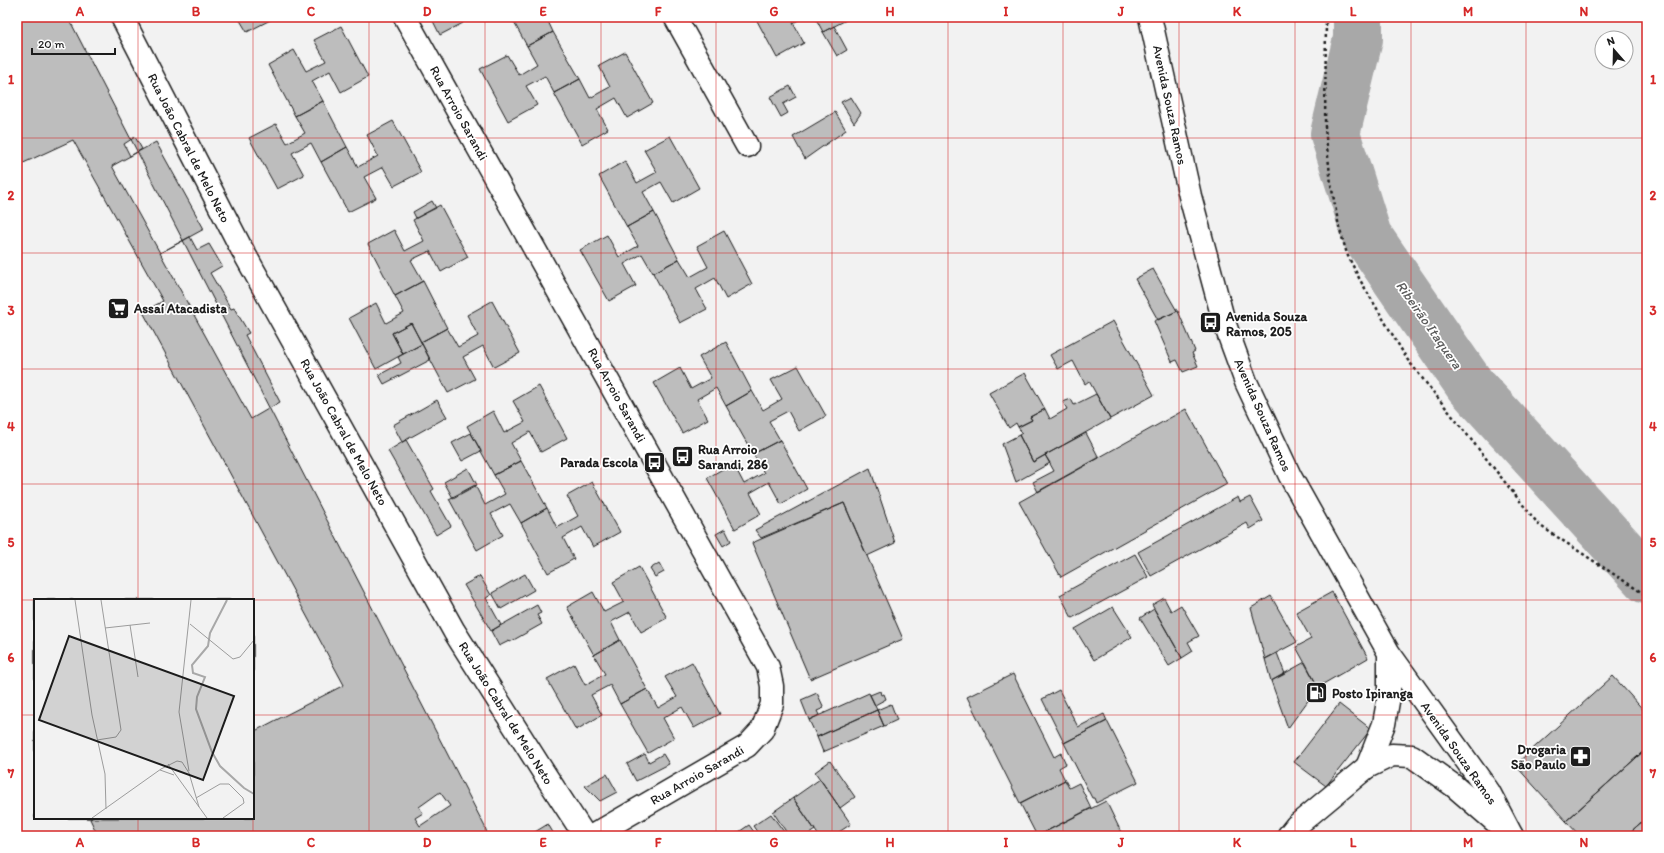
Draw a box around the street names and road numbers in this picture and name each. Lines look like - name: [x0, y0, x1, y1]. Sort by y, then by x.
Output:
- street label: Avenida Souza Ramos: [1150, 44, 1190, 166]
- street label: Rua Arroio Sarandi: [427, 63, 491, 163]
- street label: Rua João Cabral de Melo Neto: [145, 71, 233, 225]
- street label: Rua Arroio Sarandi: [585, 345, 649, 445]
- street label: Rua João Cabral de Melo Neto: [297, 356, 391, 508]
- street label: Avenida Souza Ramos: [1231, 356, 1295, 474]
- street label: Rua João Cabral de Melo Neto: [456, 639, 556, 787]
- street label: Avenida Souza Ramos: [1418, 699, 1500, 807]
- street label: Rua Arroio Sarandi: [648, 742, 746, 808]

